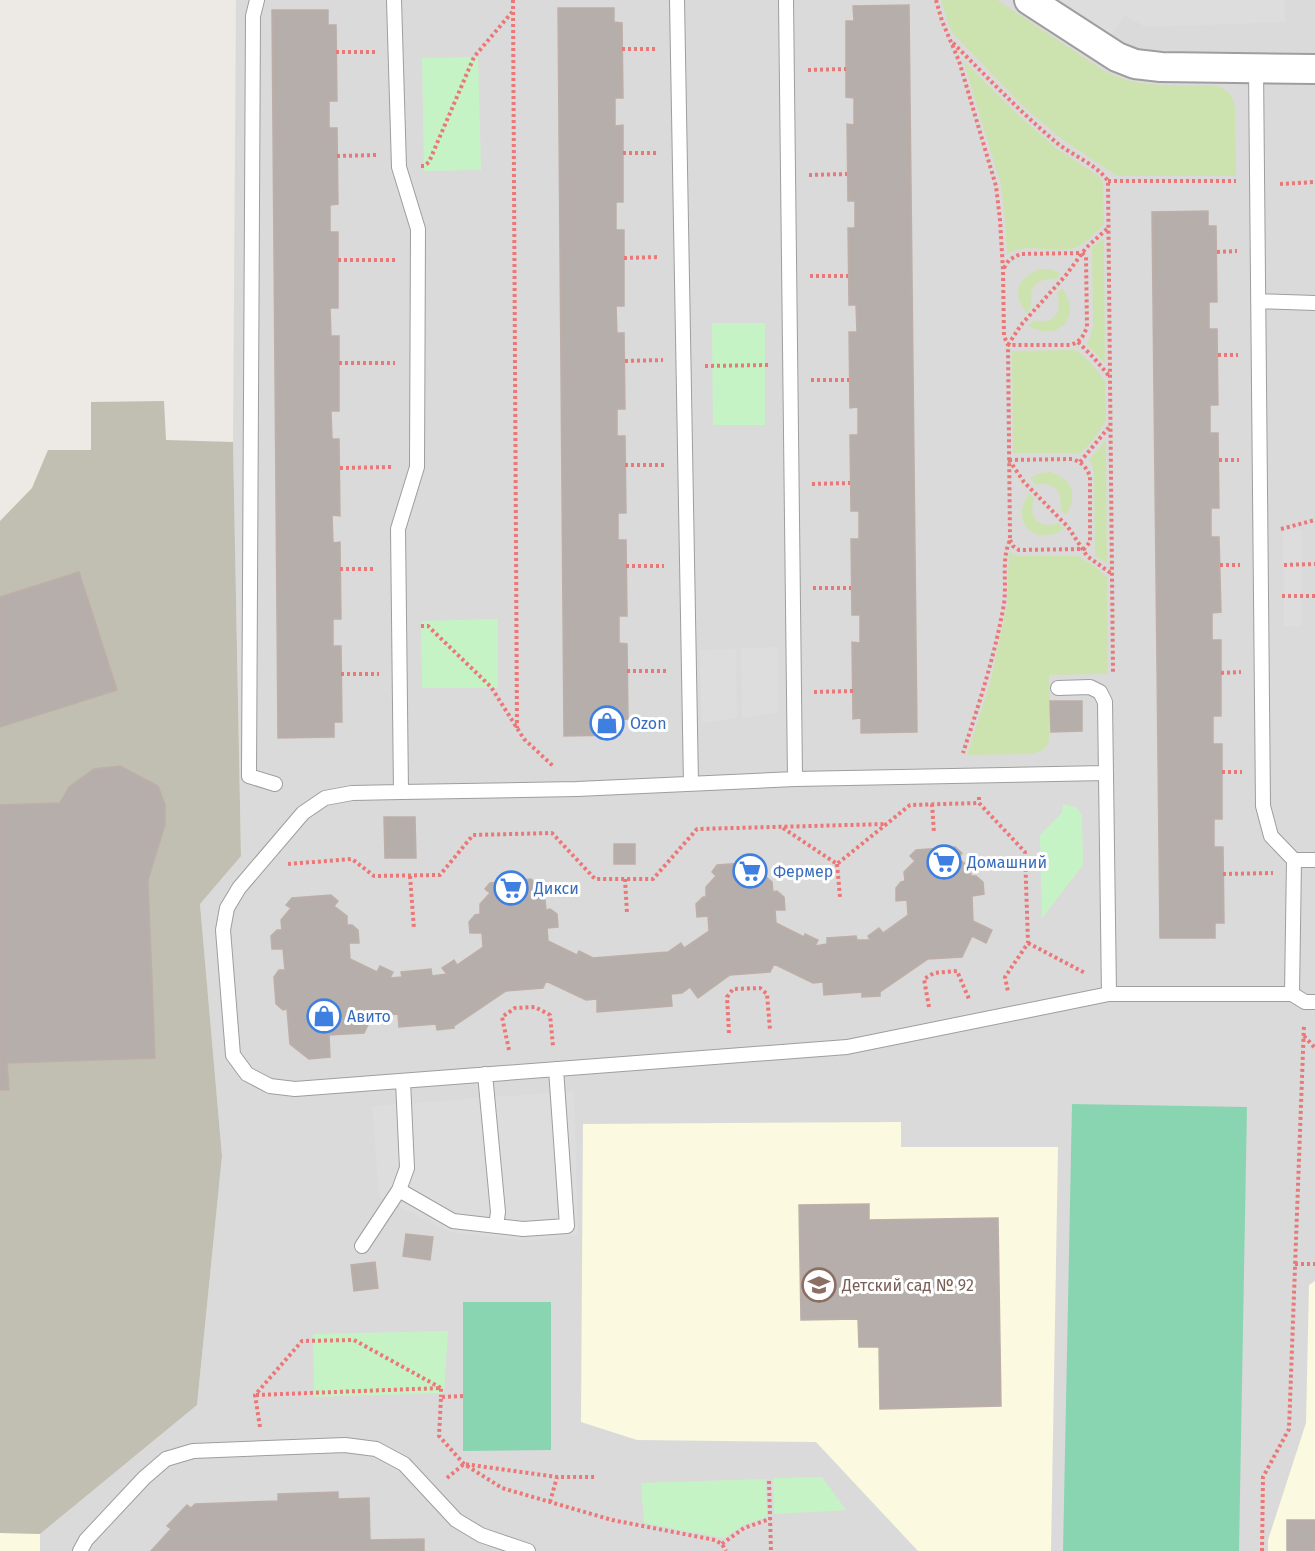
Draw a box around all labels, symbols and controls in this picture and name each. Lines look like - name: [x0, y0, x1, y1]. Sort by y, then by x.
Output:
- shop icon: Ozon: [589, 705, 625, 741]
- place label: Ozon: [630, 714, 667, 733]
- supermarket icon: Домашний: [926, 844, 962, 880]
- supermarket icon: Фермер: [732, 853, 768, 889]
- place label: Домашний: [966, 853, 1047, 872]
- place label: Фермер: [773, 862, 833, 881]
- supermarket icon: Дикси: [493, 870, 529, 906]
- place label: Дикси: [533, 879, 579, 898]
- shop icon: Авито: [306, 998, 342, 1034]
- place label: Авито: [347, 1007, 391, 1026]
- school or university icon: Детский сад № 92: [801, 1267, 837, 1303]
- place label: Детский сад № 92: [841, 1276, 974, 1295]

